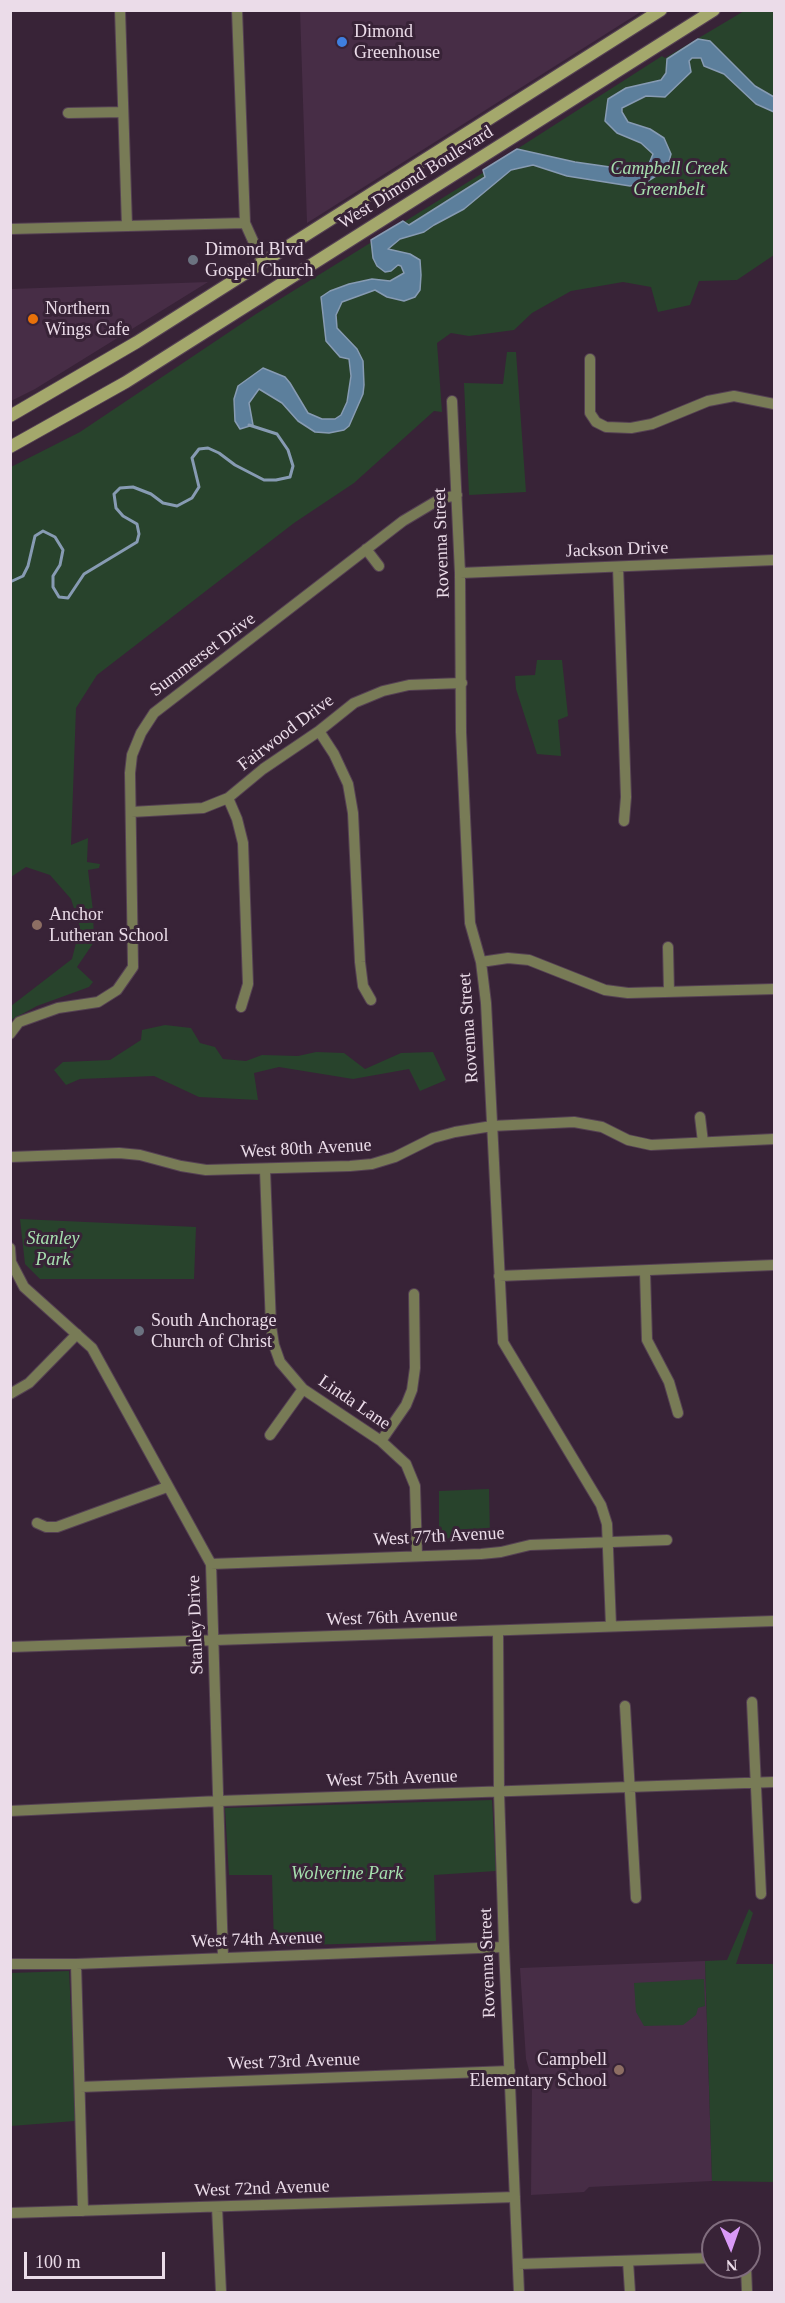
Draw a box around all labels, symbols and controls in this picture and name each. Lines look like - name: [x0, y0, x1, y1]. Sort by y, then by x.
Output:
- place label: Dimond Greenhouse: [354, 21, 440, 63]
- marker: Dimond Greenhouse: [335, 35, 349, 49]
- street label: West Dimond Boulevard: [335, 122, 497, 234]
- park label: Campbell Creek Greenbelt: [611, 158, 727, 201]
- place label: Dimond Blvd Gospel Church: [205, 239, 313, 282]
- marker: Dimond Blvd Gospel Church: [186, 253, 200, 267]
- place label: Northern Wings Cafe: [45, 298, 130, 340]
- marker: Northern Wings Cafe: [26, 312, 40, 326]
- street label: Rovenna Street: [429, 487, 455, 599]
- street label: Jackson Drive: [565, 537, 669, 563]
- street label: Summerset Drive: [146, 608, 260, 702]
- street label: Fairwood Drive: [234, 690, 338, 776]
- place label: Anchor Lutheran School: [49, 904, 168, 946]
- marker: Anchor Lutheran School: [30, 918, 44, 932]
- street label: Rovenna Street: [454, 972, 484, 1084]
- street label: West 80th Avenue: [240, 1135, 372, 1163]
- park label: Stanley Park: [27, 1228, 79, 1270]
- place label: South Anchorage Church of Christ: [151, 1310, 276, 1352]
- marker: South Anchorage Church of Christ: [132, 1324, 146, 1338]
- street label: Linda Lane: [314, 1371, 394, 1435]
- street label: West 77th Avenue: [373, 1523, 505, 1551]
- street label: Stanley Drive: [183, 1575, 209, 1675]
- street label: West 76th Avenue: [326, 1605, 458, 1631]
- street label: West 75th Avenue: [326, 1766, 458, 1792]
- park label: Wolverine Park: [291, 1863, 403, 1885]
- street label: Rovenna Street: [475, 1907, 501, 2019]
- street label: West 74th Avenue: [191, 1927, 323, 1953]
- street label: West 73rd Avenue: [228, 2049, 360, 2075]
- place label: Campbell Elementary School: [470, 2049, 607, 2092]
- marker: Campbell Elementary School: [612, 2063, 626, 2077]
- street label: West 72nd Avenue: [194, 2176, 330, 2202]
- north arrow: [701, 2219, 761, 2279]
- scale bar: [27, 2240, 168, 2278]
- text: 100 m: [35, 2252, 81, 2272]
- text: N: [726, 2257, 738, 2274]

